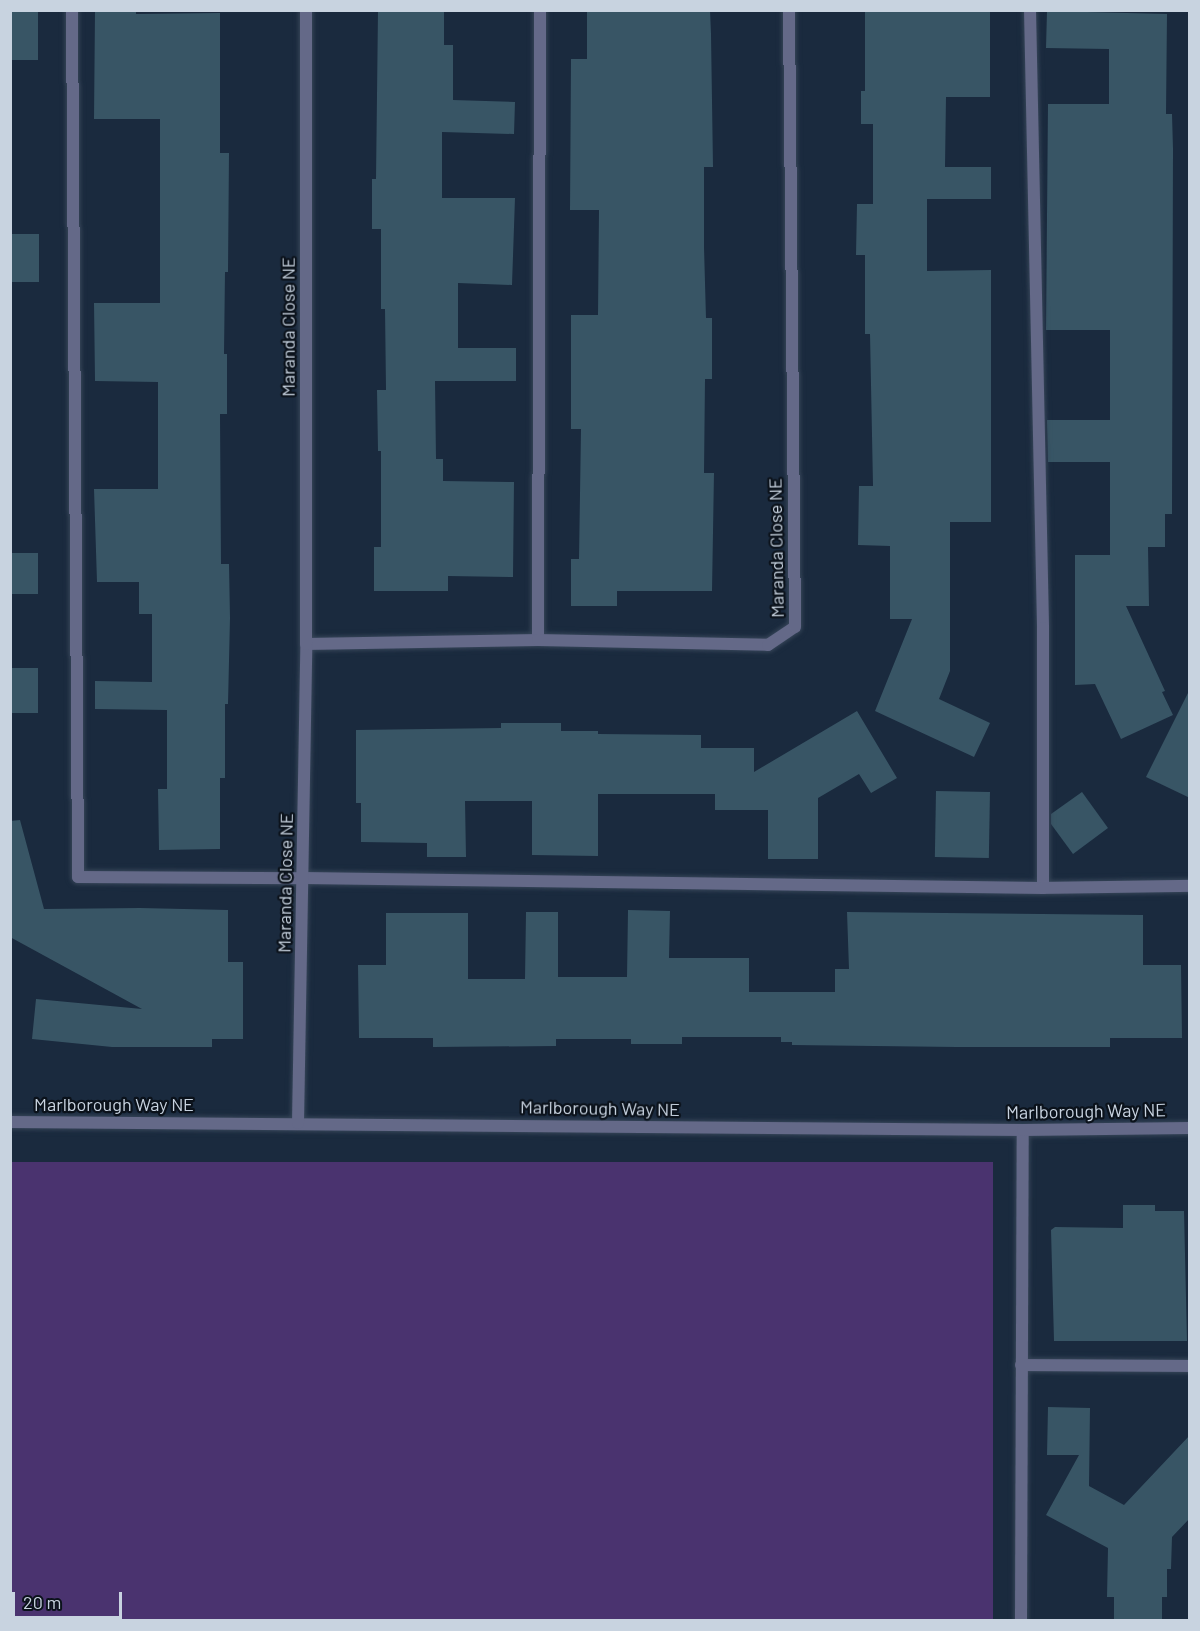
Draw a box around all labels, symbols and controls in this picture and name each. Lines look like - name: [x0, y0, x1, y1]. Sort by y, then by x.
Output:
- street label: Maranda Close NE: [277, 257, 299, 397]
- street label: Maranda Close NE: [764, 478, 788, 618]
- street label: Maranda Close NE: [273, 813, 297, 953]
- street label: Marlborough Way NE: [34, 1093, 194, 1115]
- street label: Marlborough Way NE: [520, 1096, 680, 1120]
- street label: Marlborough Way NE: [1006, 1099, 1166, 1123]
- scale bar: [15, 1580, 124, 1618]
- text: 20 m: [23, 1591, 61, 1613]

